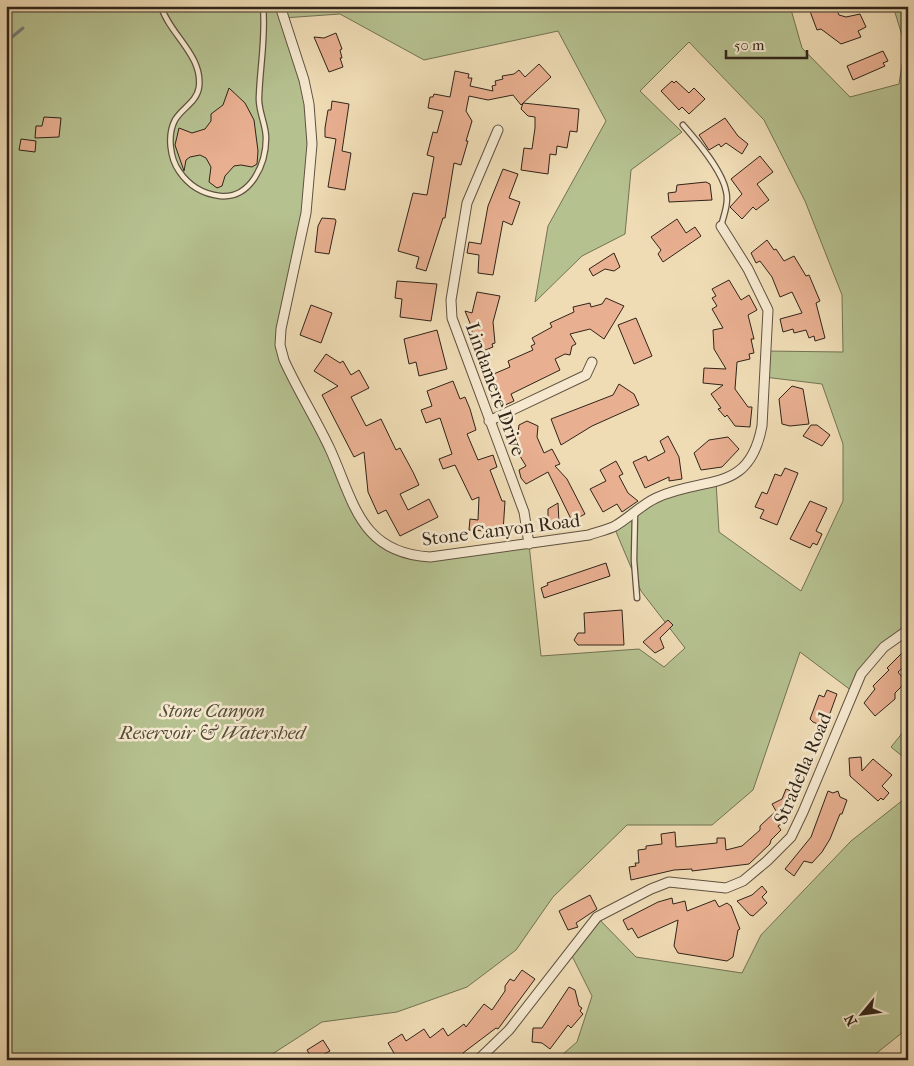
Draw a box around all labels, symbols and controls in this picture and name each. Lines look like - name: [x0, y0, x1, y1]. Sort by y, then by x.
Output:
- scale bar: [726, 28, 808, 60]
- text: 50 m: [734, 36, 765, 54]
- street label: Lindamere Drive: [461, 320, 529, 459]
- street label: Stone Canyon Road: [421, 509, 582, 551]
- park label: Stone Canyon Reservoir & Watershed: [117, 700, 307, 744]
- street label: Stradella Road: [770, 709, 837, 827]
- north arrow: [836, 988, 886, 1038]
- text: N: [841, 1011, 861, 1029]

